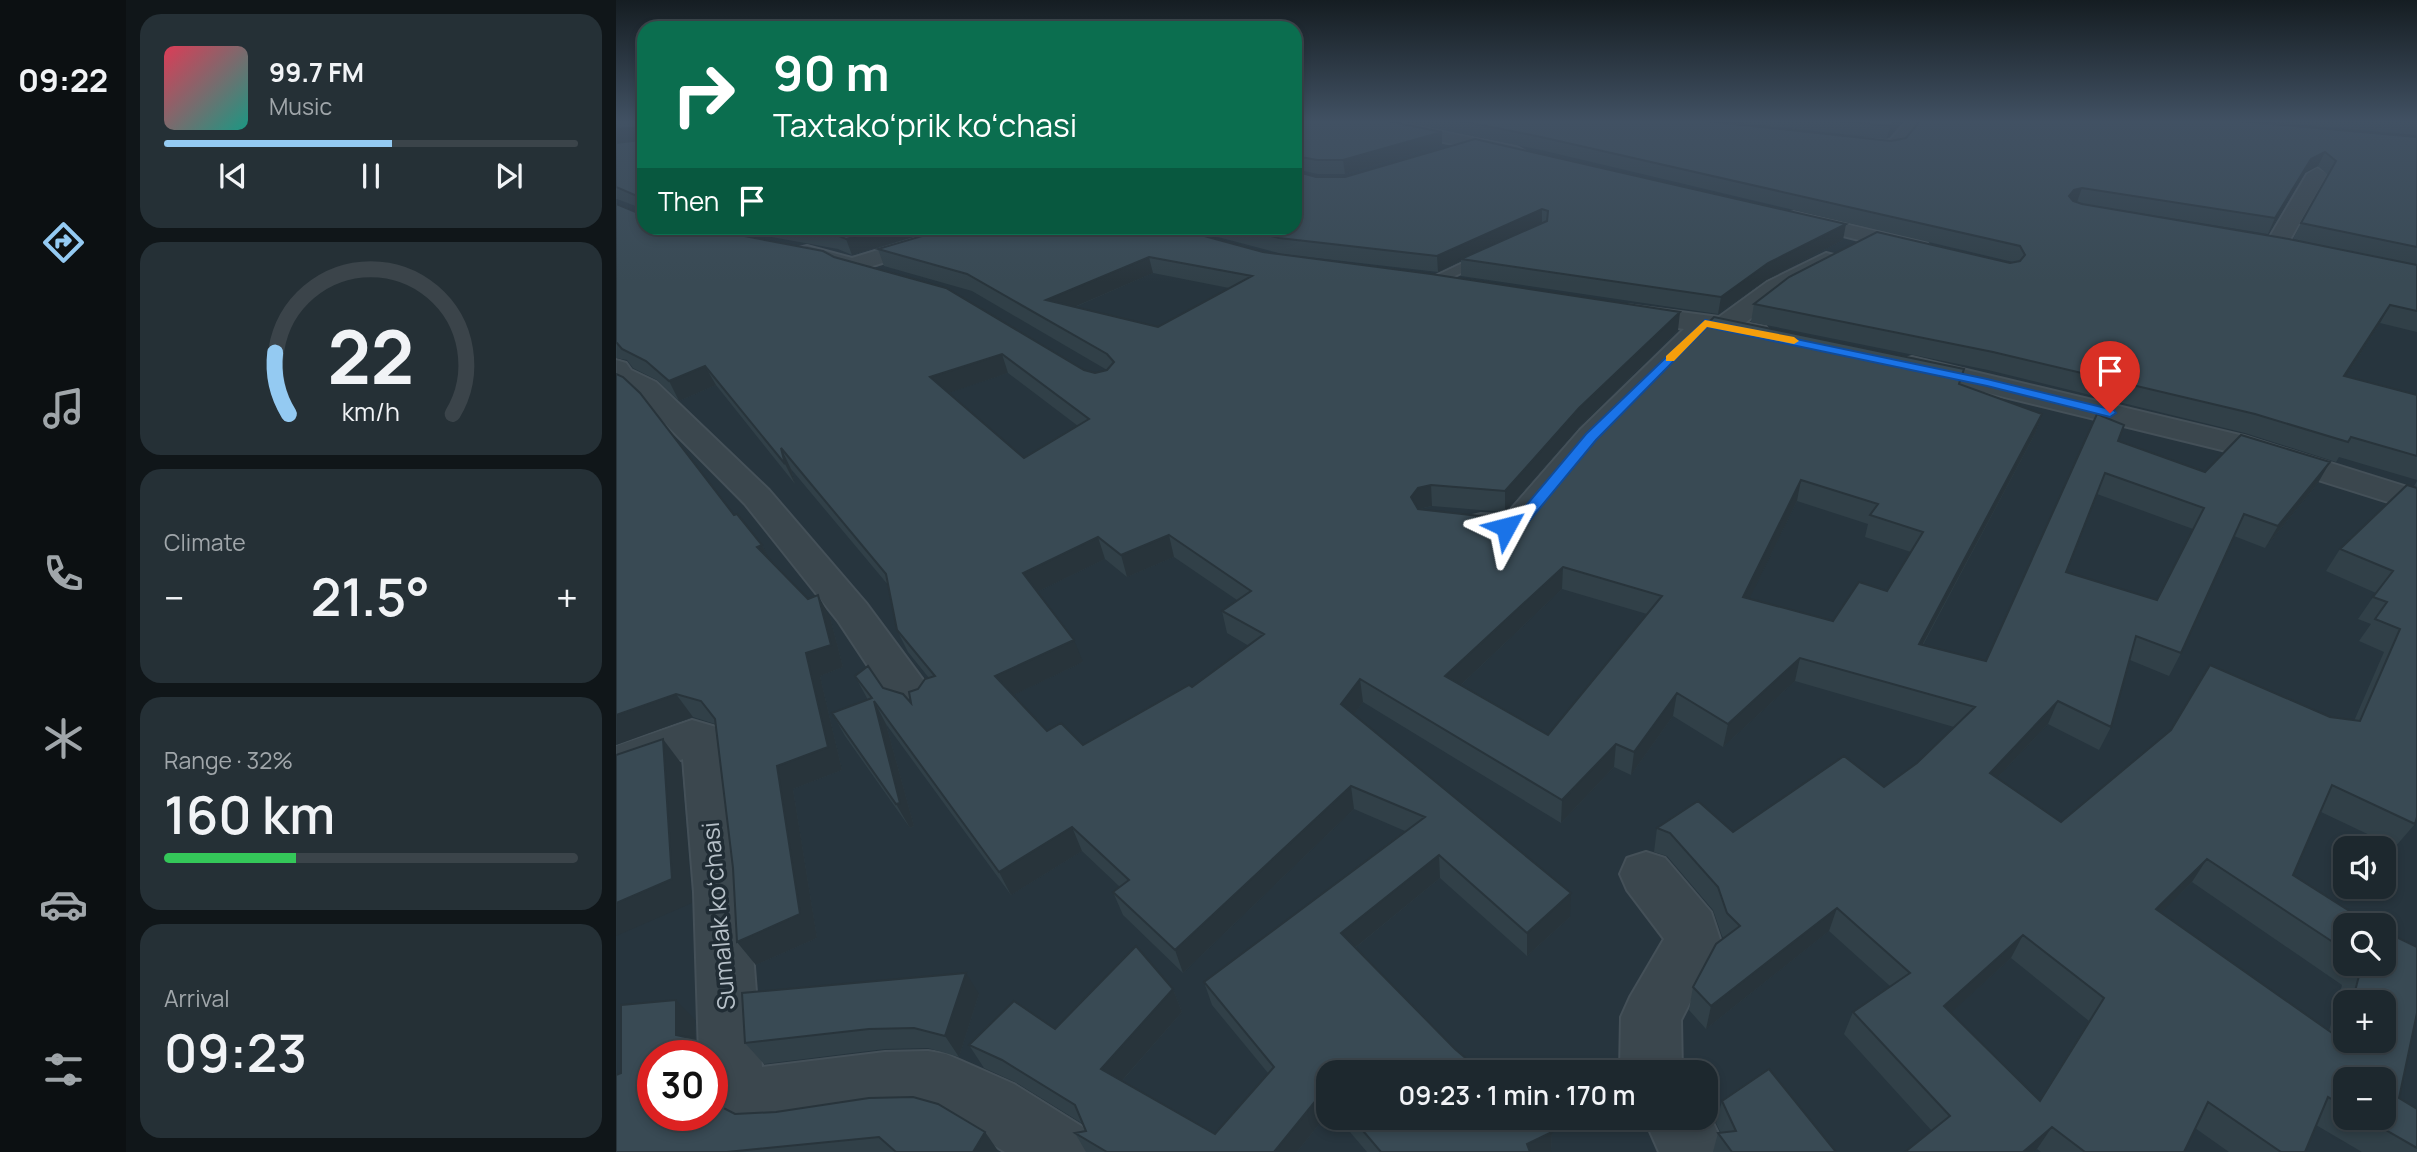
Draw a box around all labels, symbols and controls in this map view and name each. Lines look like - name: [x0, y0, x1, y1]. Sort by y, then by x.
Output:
- text: 90 m: [773, 39, 890, 106]
- icon: right: [658, 49, 749, 140]
- text: 99.7 FM: [269, 54, 364, 90]
- text: 09:22: [18, 58, 108, 102]
- text: Music: [269, 90, 332, 122]
- text: Taxtakoʻprik koʻchasi: [773, 103, 1077, 147]
- icon: previous: [214, 157, 252, 195]
- icon: pause: [352, 157, 390, 195]
- icon: next: [490, 157, 528, 195]
- icon: arrive: [733, 182, 771, 220]
- text: Then: [658, 183, 719, 219]
- icon: directions: [39, 218, 88, 267]
- text: 22: [328, 307, 414, 407]
- pin: [2080, 341, 2140, 413]
- icon: arrive: [2091, 352, 2129, 390]
- icon: music: [39, 384, 88, 433]
- text: km/h: [342, 394, 400, 429]
- position arrow: [1469, 490, 1543, 564]
- text: Climate: [164, 526, 246, 558]
- icon: phone: [39, 549, 88, 598]
- text: 21.5°: [311, 561, 430, 632]
- text: −: [164, 571, 185, 623]
- text: +: [556, 571, 578, 623]
- icon: climate: [39, 714, 88, 763]
- text: Range · 32%: [164, 744, 293, 776]
- text: 160 km: [164, 779, 335, 850]
- street label: Sumalak koʻchasi: [693, 821, 742, 1012]
- map controls: [2333, 836, 2396, 1130]
- button: sound: [2333, 836, 2396, 899]
- icon: car: [39, 880, 88, 929]
- button: search: [2333, 913, 2396, 976]
- text: Arrival: [164, 982, 230, 1014]
- button: +: [2333, 990, 2396, 1053]
- text: 09:23: [164, 1017, 307, 1088]
- speed limit sign: 30: [637, 1040, 728, 1131]
- icon: filters: [39, 1045, 88, 1094]
- button: −: [2333, 1067, 2396, 1130]
- text: 09:23 · 1 min · 170 m: [1399, 1077, 1635, 1113]

